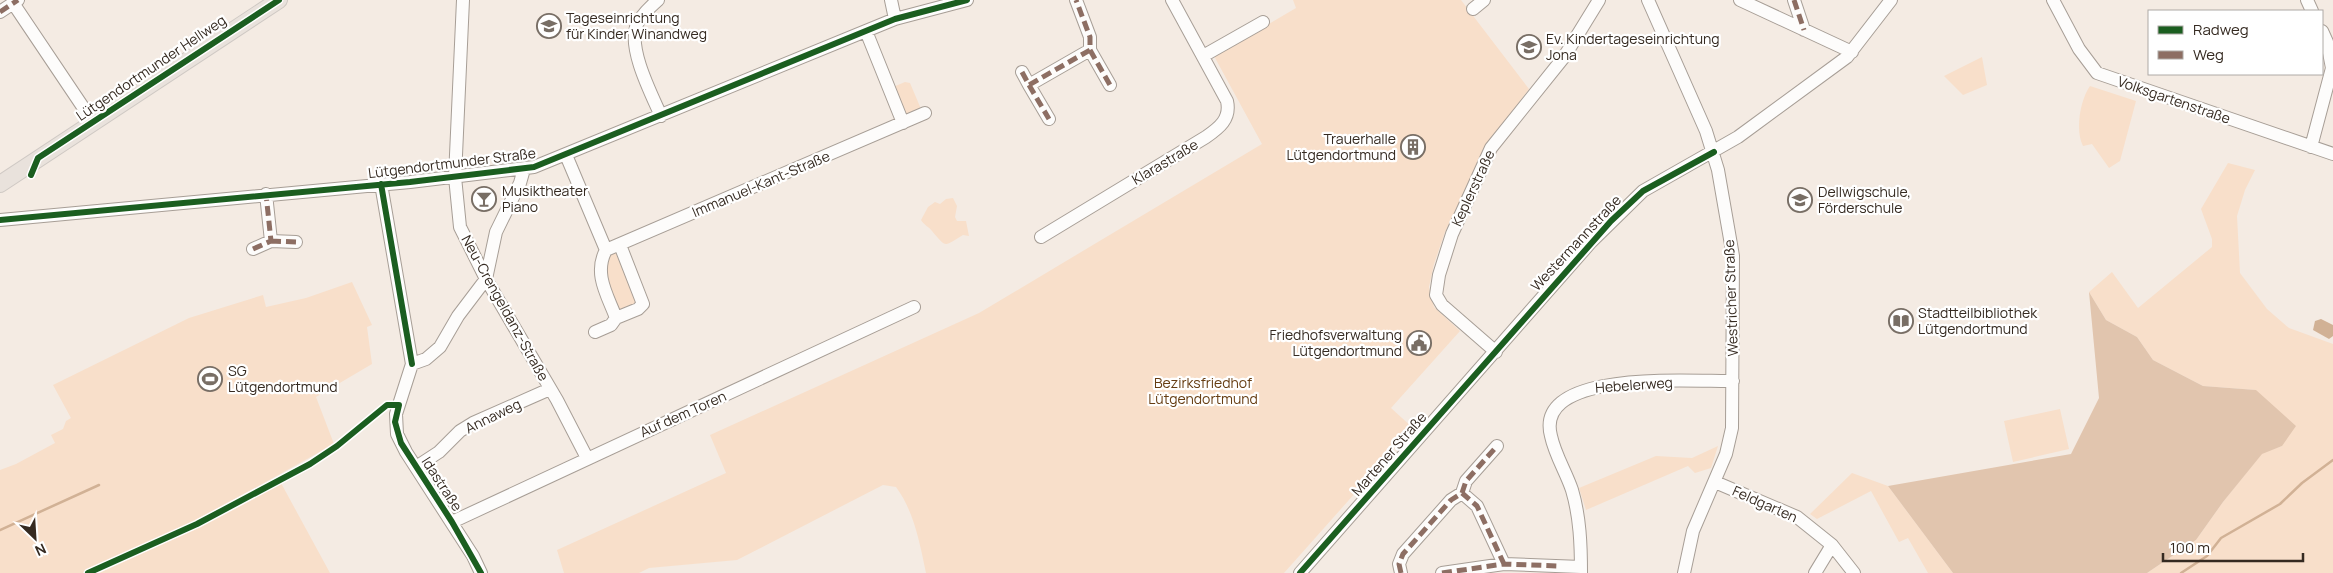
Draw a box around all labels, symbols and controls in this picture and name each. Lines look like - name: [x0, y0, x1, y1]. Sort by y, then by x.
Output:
- place label: Tageseinrichtung für Kinder Winandweg: [566, 8, 707, 43]
- street label: Lütgendortmunder Hellweg: [72, 10, 229, 125]
- legend: [2148, 10, 2323, 75]
- school or university icon: Tageseinrichtung für Kinder Winandweg: [536, 13, 562, 39]
- text: Radweg: [2193, 19, 2249, 40]
- place label: Ev. Kindertageseinrichtung Jona: [1546, 29, 1720, 64]
- school or university icon: Ev. Kindertageseinrichtung Jona: [1516, 34, 1542, 60]
- text: Weg: [2193, 44, 2224, 65]
- street label: Volksgartenstraße: [2115, 71, 2233, 128]
- place label: Trauerhalle Lütgendortmund: [1286, 129, 1396, 164]
- street label: Klarastraße: [1128, 134, 1201, 189]
- building icon: Trauerhalle Lütgendortmund: [1400, 134, 1426, 160]
- street label: Lütgendortmunder Straße: [367, 143, 537, 182]
- street label: Immanuel-Kant-Straße: [689, 146, 833, 221]
- street label: Keplerstraße: [1447, 146, 1499, 229]
- place label: Musiktheater Piano: [502, 181, 588, 216]
- place label: Dellwigschule, Förderschule: [1818, 182, 1911, 217]
- bar icon: Musiktheater Piano: [471, 186, 497, 212]
- school or university icon: Dellwigschule, Förderschule: [1787, 187, 1813, 213]
- street label: Westermannstraße: [1526, 191, 1625, 295]
- street label: Neu-Crengeldanz-Straße: [457, 231, 553, 384]
- street label: Westricher Straße: [1719, 239, 1742, 357]
- place label: Stadtteilbibliothek Lütgendortmund: [1918, 303, 2038, 338]
- library icon: Stadtteilbibliothek Lütgendortmund: [1888, 308, 1914, 334]
- place label: Friedhofsverwaltung Lütgendortmund: [1270, 325, 1402, 360]
- public building icon: Friedhofsverwaltung Lütgendortmund: [1406, 330, 1432, 356]
- place label: SG Lütgendortmund: [228, 361, 338, 396]
- sports icon: SG Lütgendortmund: [197, 366, 223, 392]
- street label: Hebelerweg: [1595, 372, 1673, 397]
- park label: Bezirksfriedhof Lütgendortmund: [1148, 373, 1258, 408]
- street label: Auf dem Toren: [637, 386, 729, 441]
- street label: Annaweg: [462, 394, 524, 437]
- street label: Martener Straße: [1347, 408, 1430, 500]
- street label: Idastraße: [418, 453, 467, 515]
- street label: Feldgarten: [1730, 481, 1801, 526]
- north arrow: [10, 513, 60, 563]
- scale bar: [2163, 530, 2303, 562]
- text: 100 m: [2170, 537, 2210, 558]
- text: N: [32, 539, 49, 561]

